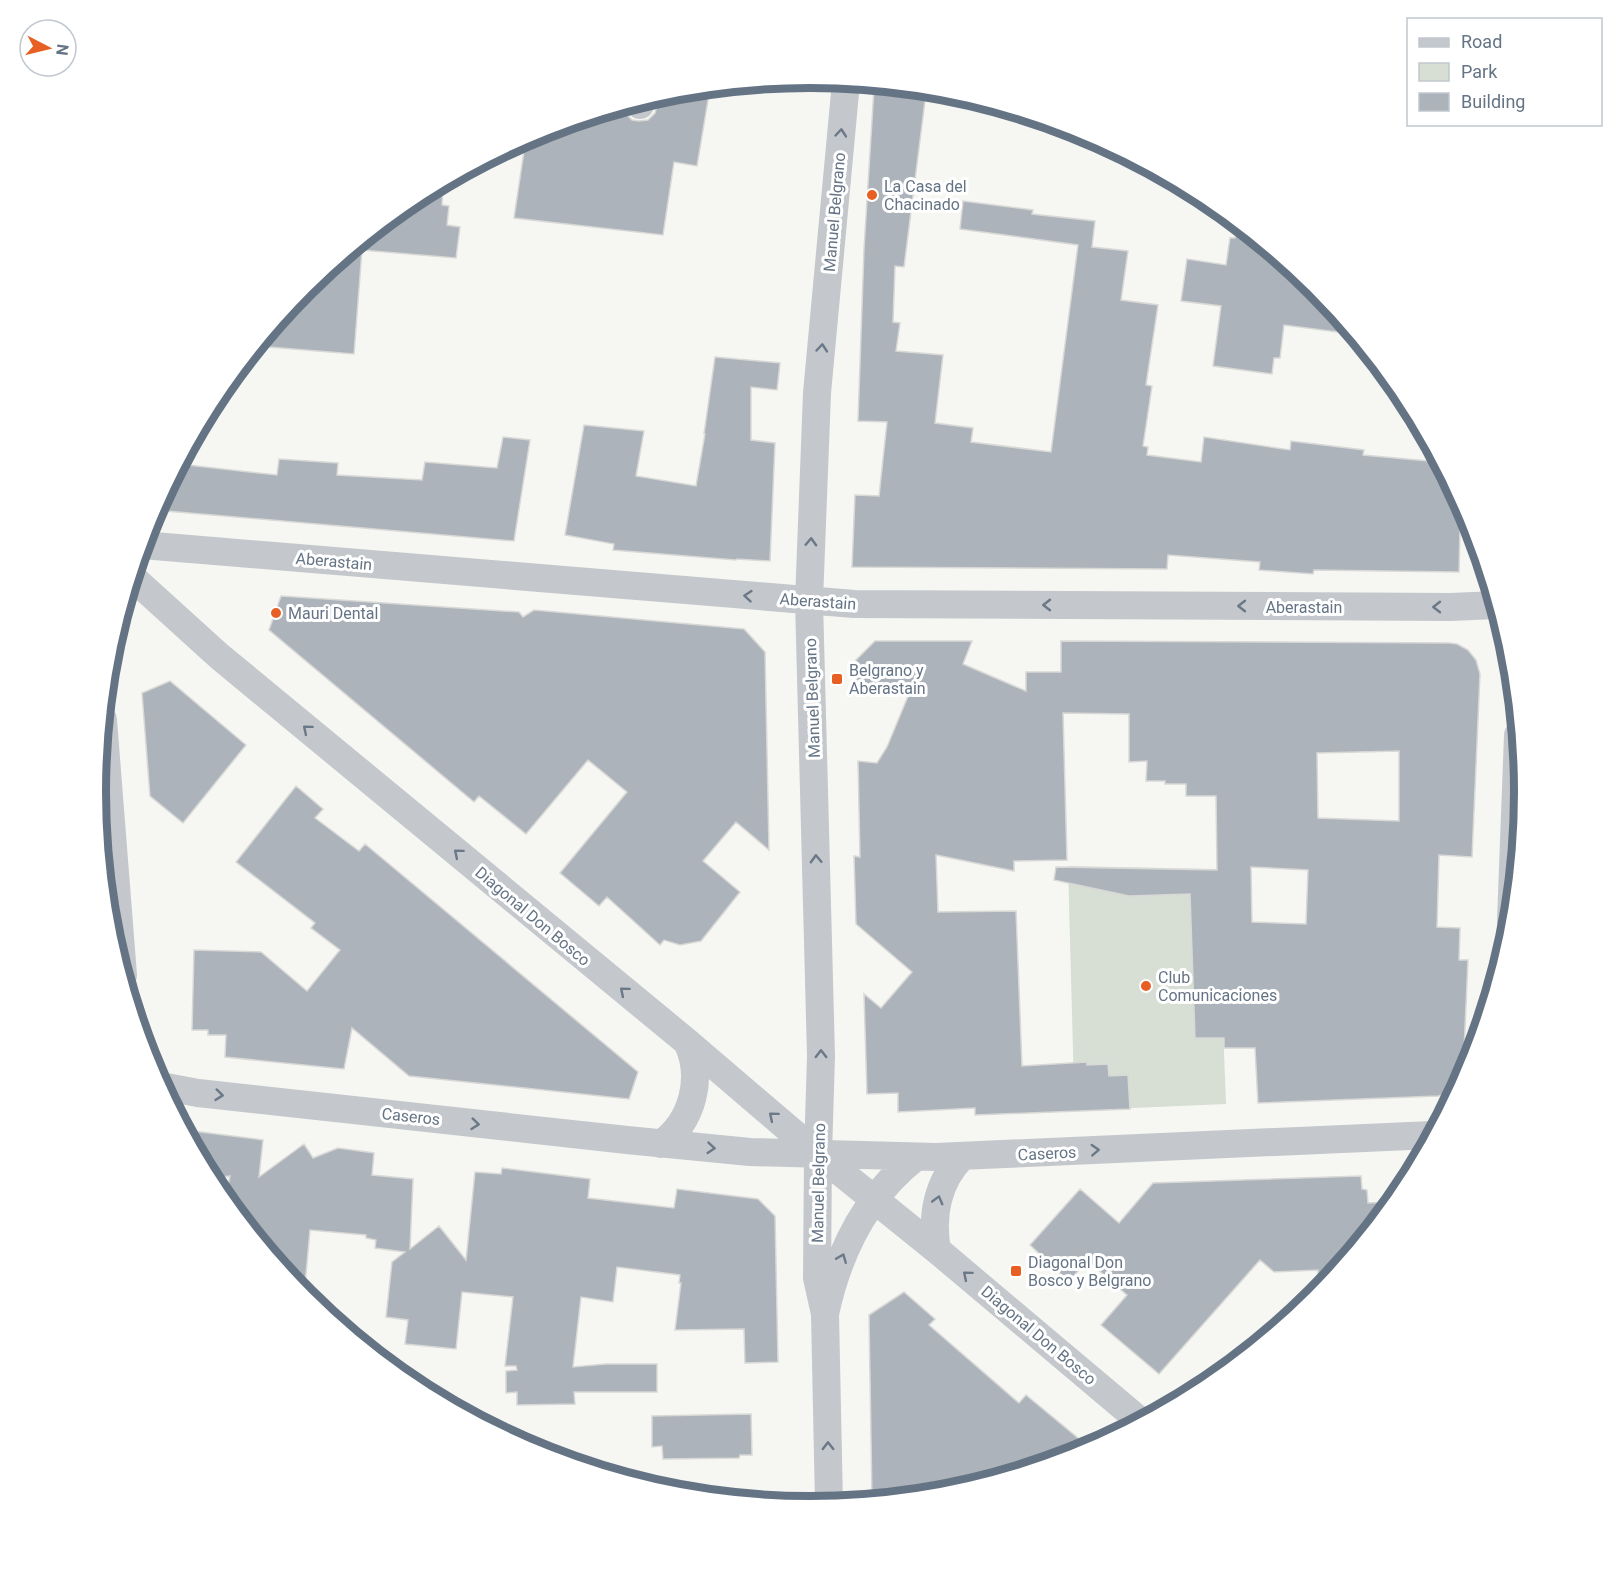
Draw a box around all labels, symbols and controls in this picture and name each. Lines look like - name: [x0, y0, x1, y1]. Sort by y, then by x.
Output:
- north arrow: [18, 18, 78, 78]
- legend: [1407, 18, 1602, 126]
- text: Road: [1461, 31, 1502, 52]
- text: N: [52, 43, 73, 57]
- text: Park: [1461, 61, 1498, 82]
- text: Building: [1461, 91, 1525, 112]
- one-way arrow: [834, 128, 847, 137]
- street label: Manuel Belgrano: [820, 152, 849, 273]
- place label: La Casa del Chacinado: [884, 177, 967, 214]
- marker: La Casa del Chacinado: [865, 188, 879, 202]
- one-way arrow: [815, 343, 828, 352]
- one-way arrow: [805, 538, 818, 547]
- street label: Aberastain: [295, 549, 373, 574]
- street label: Aberastain: [779, 589, 857, 614]
- one-way arrow: [743, 590, 752, 603]
- street label: Aberastain: [1266, 598, 1342, 617]
- one-way arrow: [1043, 599, 1052, 611]
- one-way arrow: [1238, 600, 1247, 612]
- one-way arrow: [1433, 601, 1442, 613]
- place label: Mauri Dental: [288, 604, 378, 623]
- marker: Mauri Dental: [269, 606, 283, 620]
- street label: Manuel Belgrano: [801, 638, 824, 758]
- place label: Belgrano y Aberastain: [849, 661, 926, 698]
- marker: Belgrano y Aberastain: [830, 672, 844, 686]
- one-way arrow: [303, 725, 314, 736]
- one-way arrow: [454, 849, 465, 860]
- one-way arrow: [810, 854, 823, 863]
- street label: Diagonal Don Bosco: [471, 863, 594, 970]
- place label: Club Comunicaciones: [1158, 968, 1277, 1005]
- marker: Club Comunicaciones: [1139, 979, 1153, 993]
- one-way arrow: [620, 987, 631, 998]
- one-way arrow: [815, 1049, 827, 1058]
- one-way arrow: [214, 1088, 224, 1101]
- street label: Caseros: [381, 1104, 441, 1129]
- one-way arrow: [769, 1112, 780, 1123]
- one-way arrow: [471, 1117, 480, 1129]
- street label: Manuel Belgrano: [808, 1123, 829, 1243]
- one-way arrow: [707, 1141, 716, 1154]
- street label: Caseros: [1017, 1142, 1077, 1165]
- one-way arrow: [1090, 1144, 1099, 1157]
- one-way arrow: [931, 1195, 943, 1206]
- one-way arrow: [835, 1253, 847, 1264]
- place label: Diagonal Don Bosco y Belgrano: [1028, 1253, 1151, 1290]
- marker: Diagonal Don Bosco y Belgrano: [1009, 1264, 1023, 1278]
- one-way arrow: [963, 1271, 974, 1282]
- street label: Diagonal Don Bosco: [977, 1282, 1100, 1389]
- one-way arrow: [821, 1441, 834, 1450]

